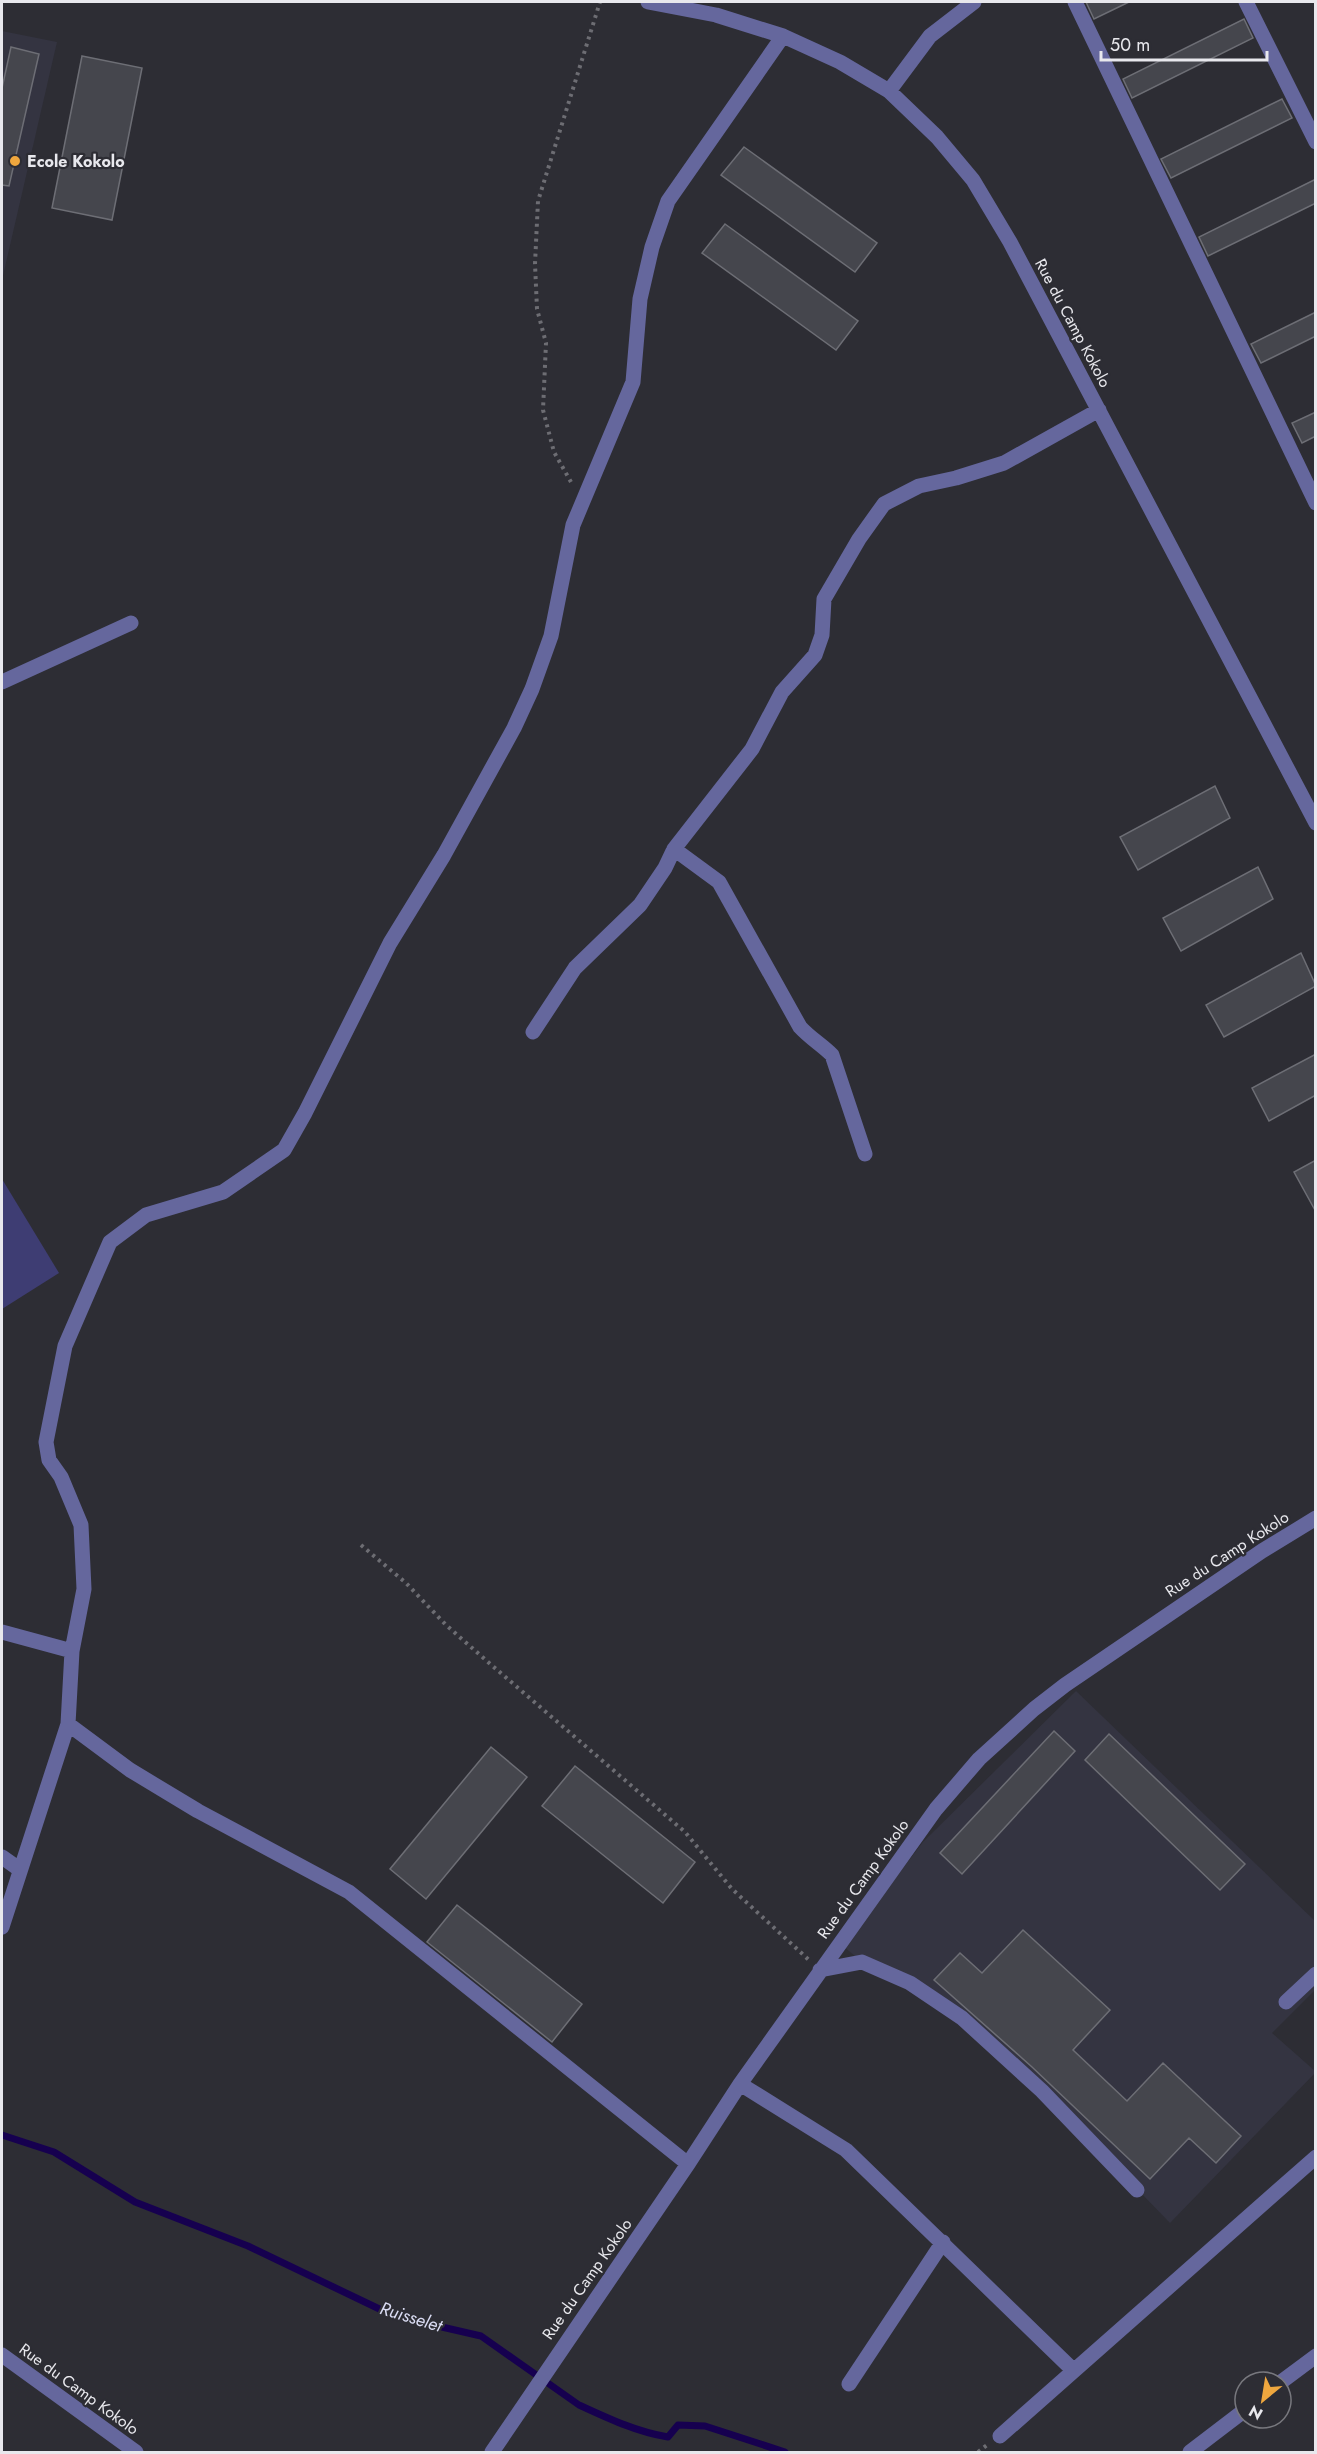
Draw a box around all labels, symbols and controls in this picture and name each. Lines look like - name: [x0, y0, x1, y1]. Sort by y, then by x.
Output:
- scale bar: [1101, 24, 1268, 62]
- text: 50 m: [1110, 32, 1150, 58]
- place label: Ecole Kokolo: [27, 150, 125, 173]
- marker: Ecole Kokolo: [8, 154, 22, 168]
- street label: Rue du Camp Kokolo: [1029, 254, 1117, 392]
- street label: Rue du Camp Kokolo: [1161, 1505, 1293, 1603]
- street label: Rue du Camp Kokolo: [812, 1814, 914, 1944]
- street label: Rue du Camp Kokolo: [537, 2214, 638, 2344]
- water label: Ruisselet: [377, 2295, 447, 2339]
- street label: Rue du Camp Kokolo: [14, 2338, 144, 2440]
- north arrow: [1233, 2370, 1293, 2430]
- text: N: [1244, 2399, 1267, 2426]

